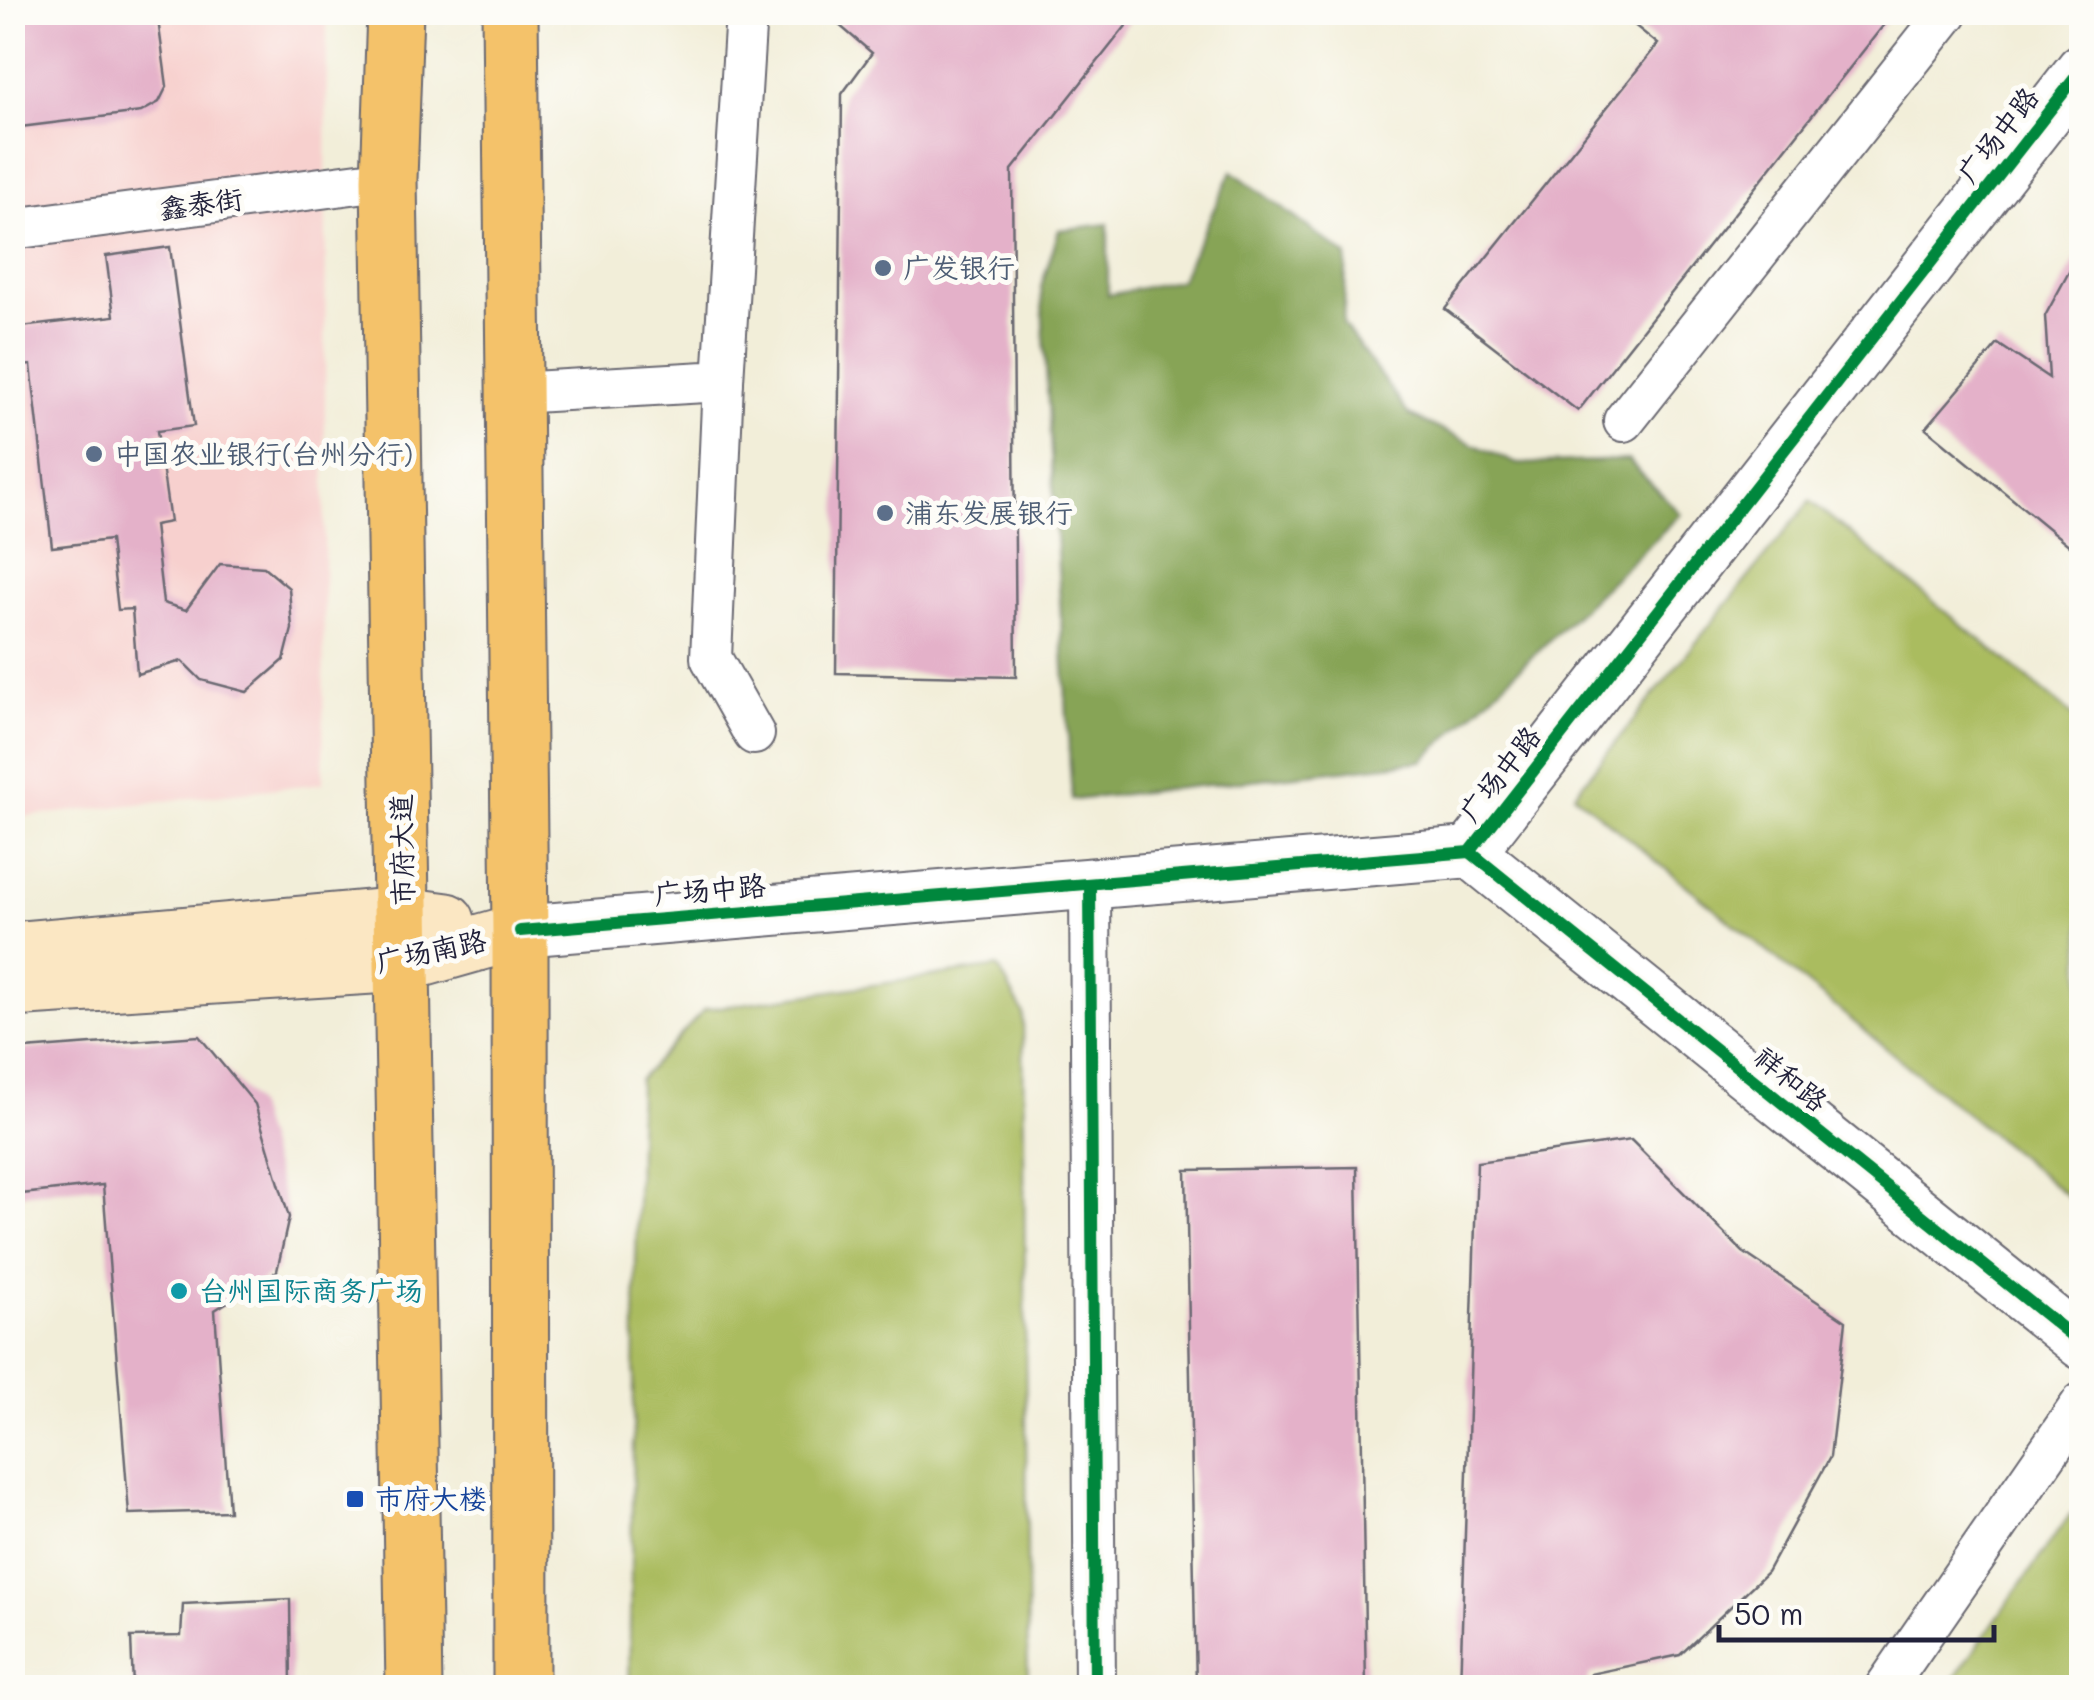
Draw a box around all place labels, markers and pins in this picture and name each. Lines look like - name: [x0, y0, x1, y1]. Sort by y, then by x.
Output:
- place label: 广发银行: [903, 249, 1015, 285]
- marker: 广发银行: [872, 257, 894, 279]
- place label: 中国农业银行(台州分行): [114, 435, 413, 471]
- marker: 中国农业银行(台州分行): [83, 443, 105, 465]
- place label: 浦东发展银行: [905, 494, 1073, 530]
- marker: 浦东发展银行: [874, 502, 896, 524]
- place label: 台州国际商务广场: [199, 1272, 423, 1308]
- marker: 台州国际商务广场: [168, 1280, 190, 1302]
- place label: 市府大楼: [375, 1480, 487, 1516]
- marker: 市府大楼: [344, 1488, 366, 1510]

